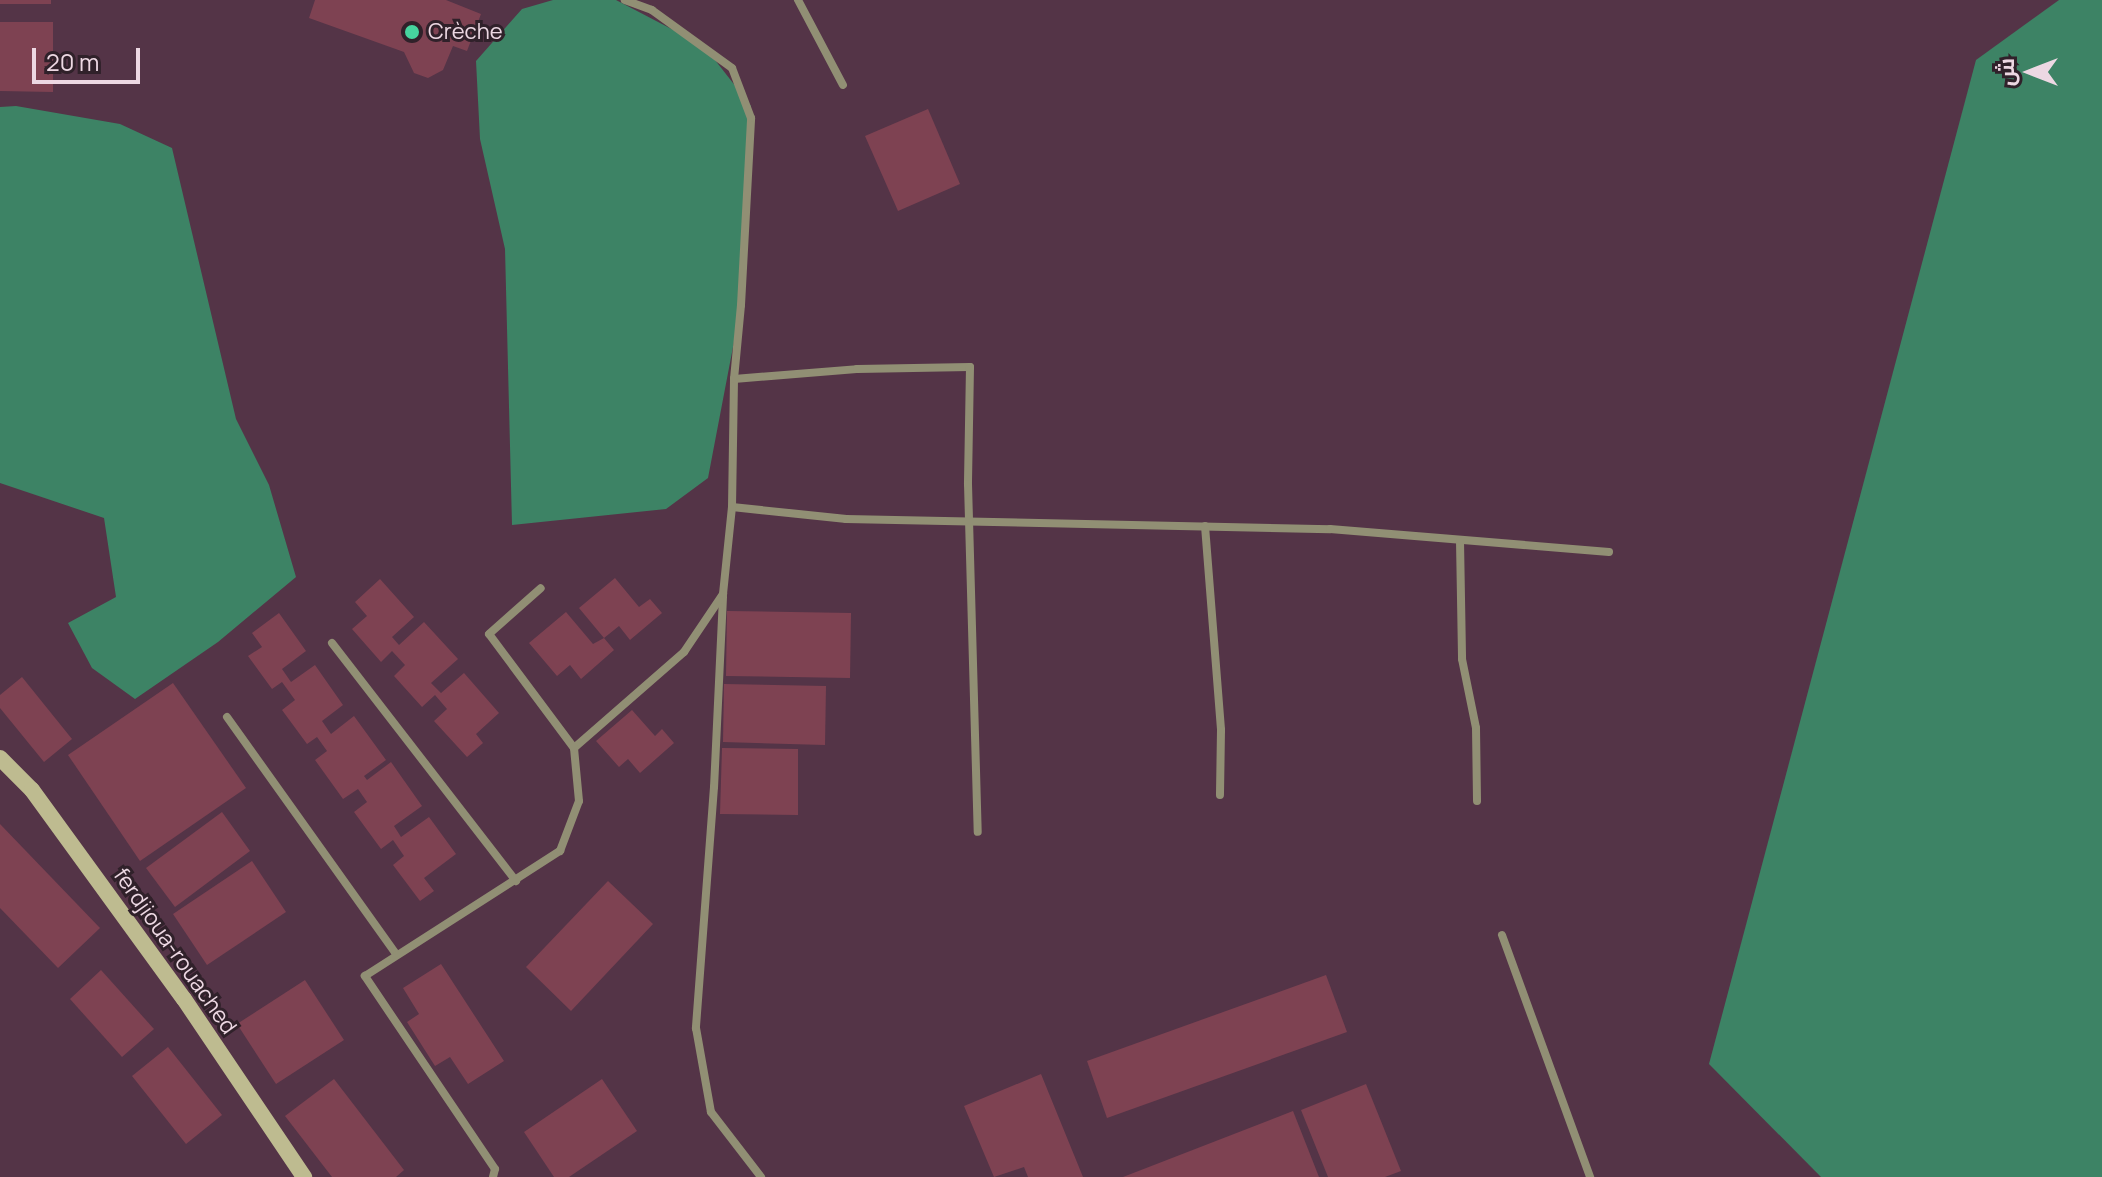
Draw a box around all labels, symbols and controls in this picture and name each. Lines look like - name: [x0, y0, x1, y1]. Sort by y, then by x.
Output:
- place label: Crèche: [428, 19, 503, 45]
- marker: Crèche: [403, 23, 421, 41]
- scale bar: [36, 32, 144, 82]
- north arrow: [1990, 32, 2070, 112]
- text: 20 m: [46, 45, 99, 78]
- text: ش: [1991, 58, 2021, 86]
- street label: ferdjioua-rouached: [108, 863, 242, 1039]

